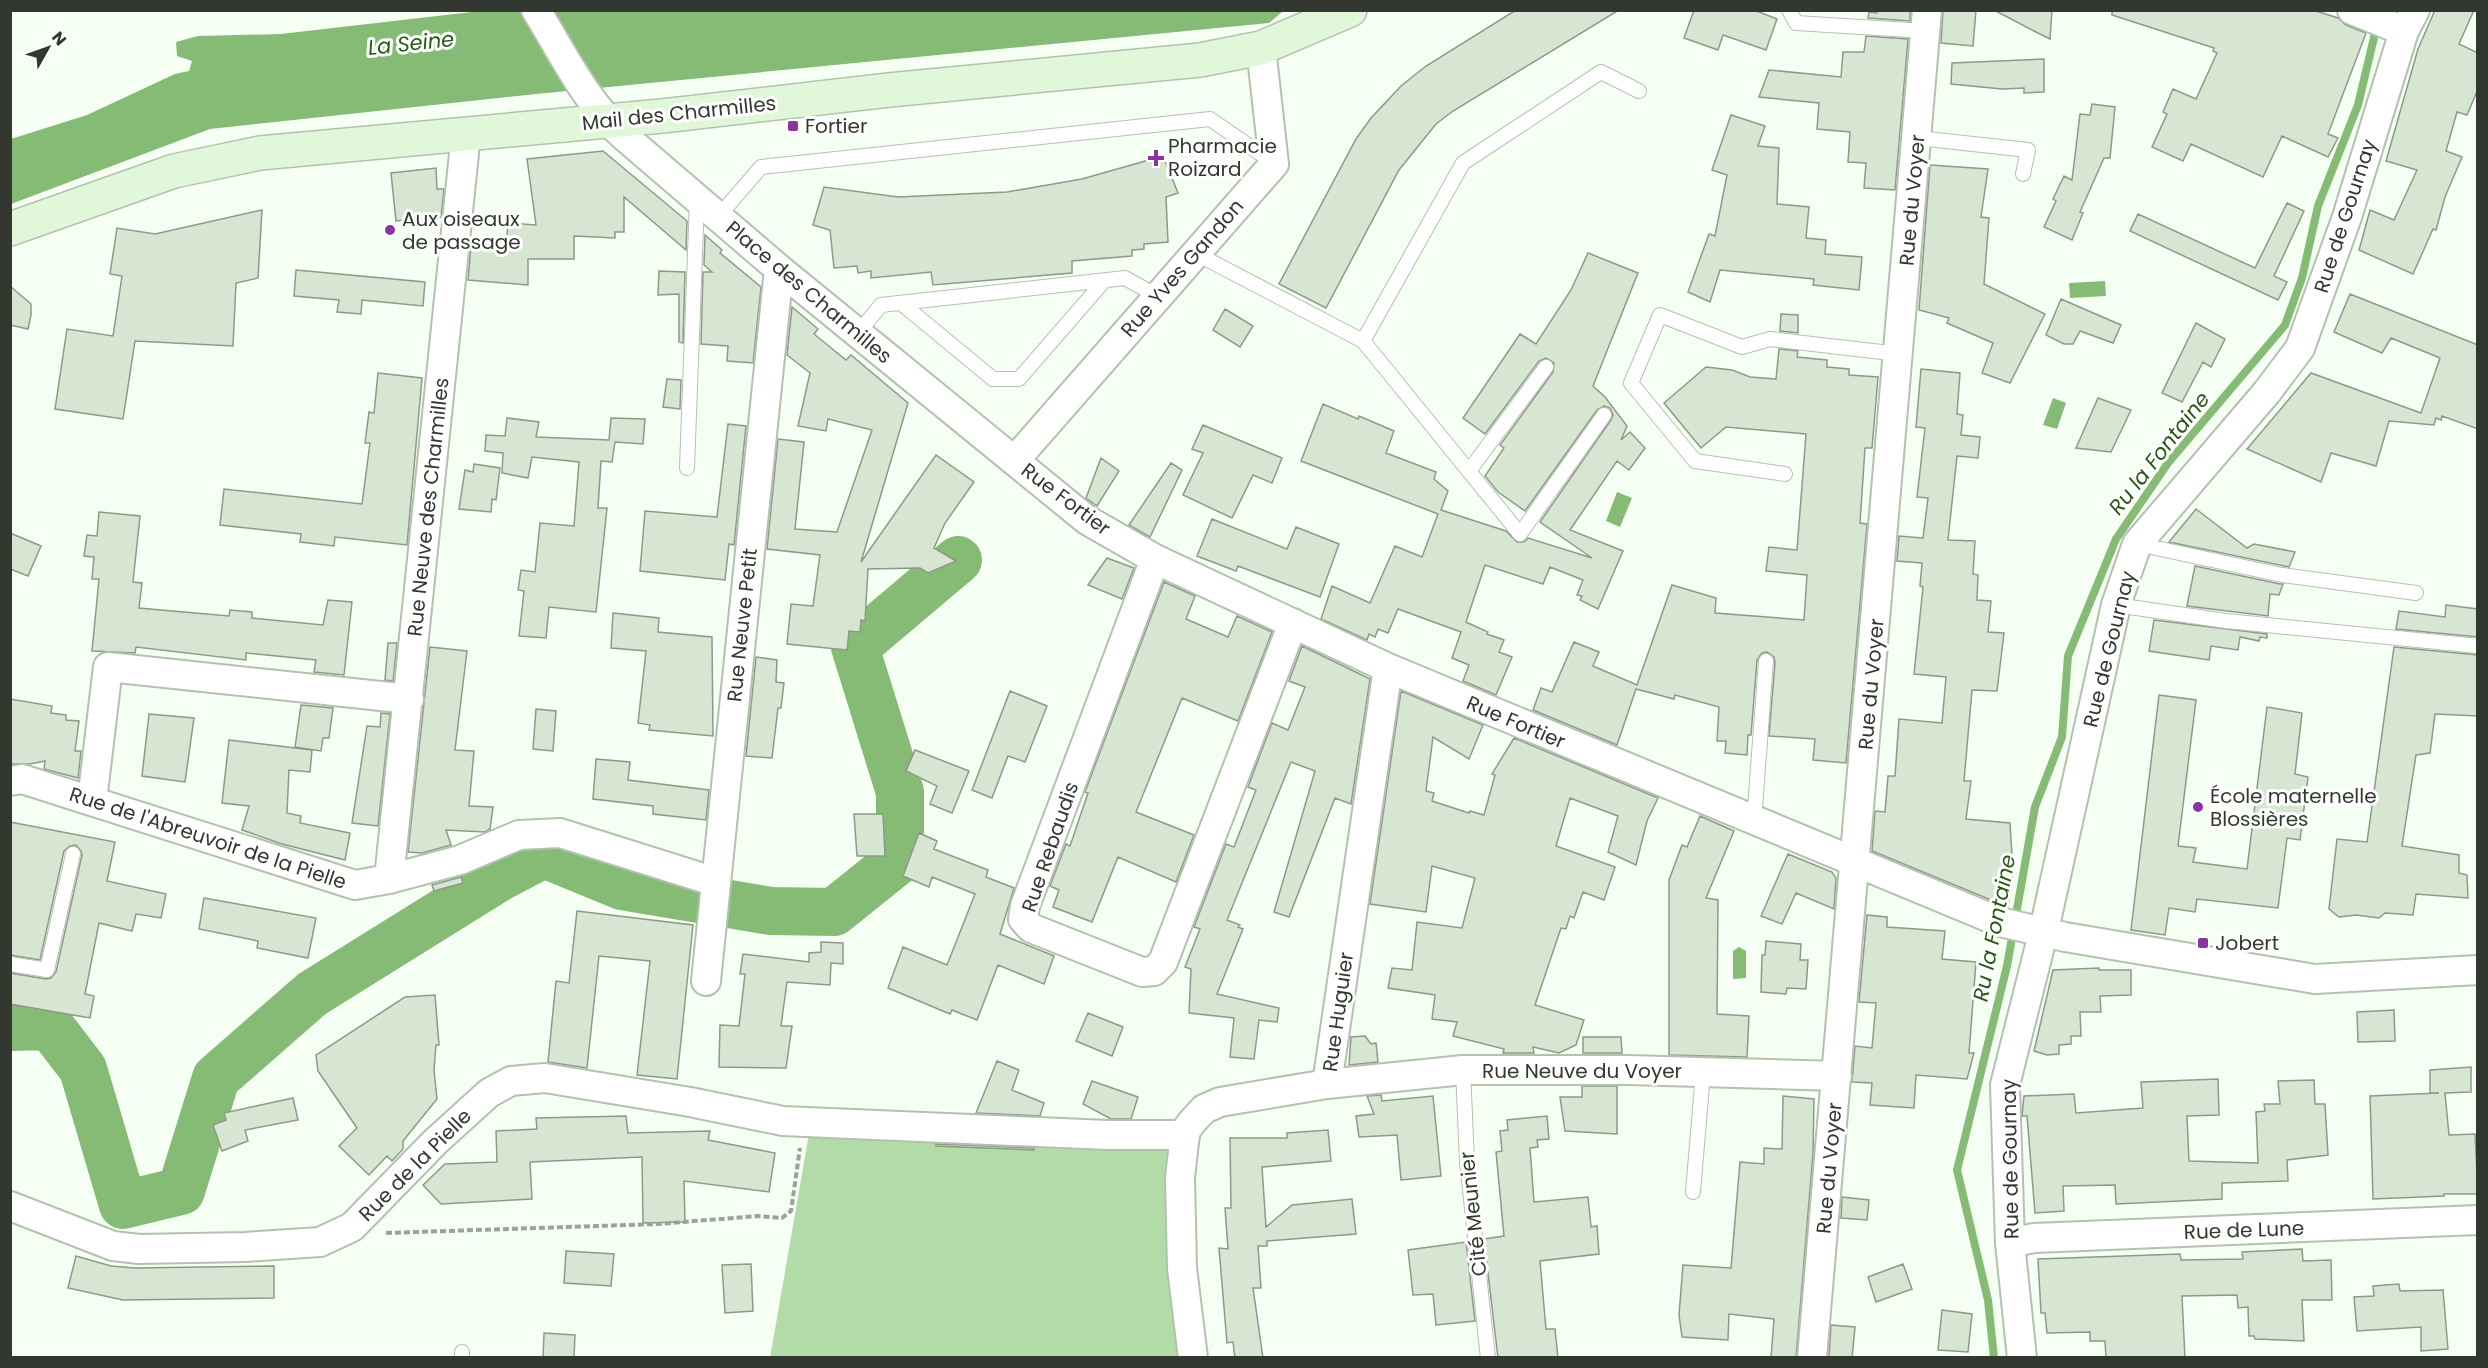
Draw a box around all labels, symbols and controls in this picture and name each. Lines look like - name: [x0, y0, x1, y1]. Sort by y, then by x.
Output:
- north arrow: [18, 18, 78, 78]
- water label: La Seine: [367, 24, 455, 62]
- text: N: [46, 27, 72, 51]
- street label: Mail des Charmilles: [581, 89, 777, 137]
- place label: Fortier: [805, 112, 867, 140]
- marker: Fortier: [786, 119, 800, 133]
- place label: Pharmacie Roizard: [1168, 132, 1277, 183]
- street label: Rue du Voyer: [1892, 133, 1932, 267]
- street label: Rue de Gournay: [2307, 136, 2383, 296]
- marker: Pharmacie Roizard: [1149, 151, 1163, 165]
- street label: Rue Yves Gandon: [1114, 193, 1250, 343]
- place label: Aux oiseaux de passage: [402, 205, 521, 256]
- street label: Place des Charmilles: [720, 214, 898, 370]
- marker: Aux oiseaux de passage: [383, 223, 397, 237]
- street label: Rue Neuve des Charmilles: [400, 376, 456, 638]
- water label: Ru la Fontaine: [2102, 385, 2216, 521]
- street label: Rue Fortier: [1016, 456, 1116, 542]
- street label: Rue Neuve Petit: [720, 547, 764, 703]
- street label: Rue de Gournay: [2076, 568, 2142, 730]
- street label: Rue du Voyer: [1851, 617, 1891, 751]
- street label: Rue Fortier: [1462, 689, 1570, 755]
- street label: Rue Rebaudis: [1015, 778, 1085, 916]
- street label: Rue de l'Abreuvoir de la Pielle: [66, 780, 350, 896]
- place label: École maternelle Blossières: [2210, 782, 2377, 833]
- marker: École maternelle Blossières: [2191, 800, 2205, 814]
- water label: Ru la Fontaine: [1966, 852, 2022, 1004]
- place label: Jobert: [2215, 929, 2279, 957]
- marker: Jobert: [2196, 936, 2210, 950]
- street label: Rue Huguier: [1316, 950, 1360, 1074]
- street label: Rue Neuve du Voyer: [1482, 1057, 1682, 1085]
- street label: Rue de Gournay: [1995, 1079, 2025, 1239]
- street label: Rue du Voyer: [1809, 1101, 1849, 1235]
- street label: Rue de la Pielle: [352, 1102, 478, 1228]
- street label: Cité Meunier: [1453, 1150, 1493, 1278]
- street label: Rue de Lune: [2183, 1214, 2305, 1246]

